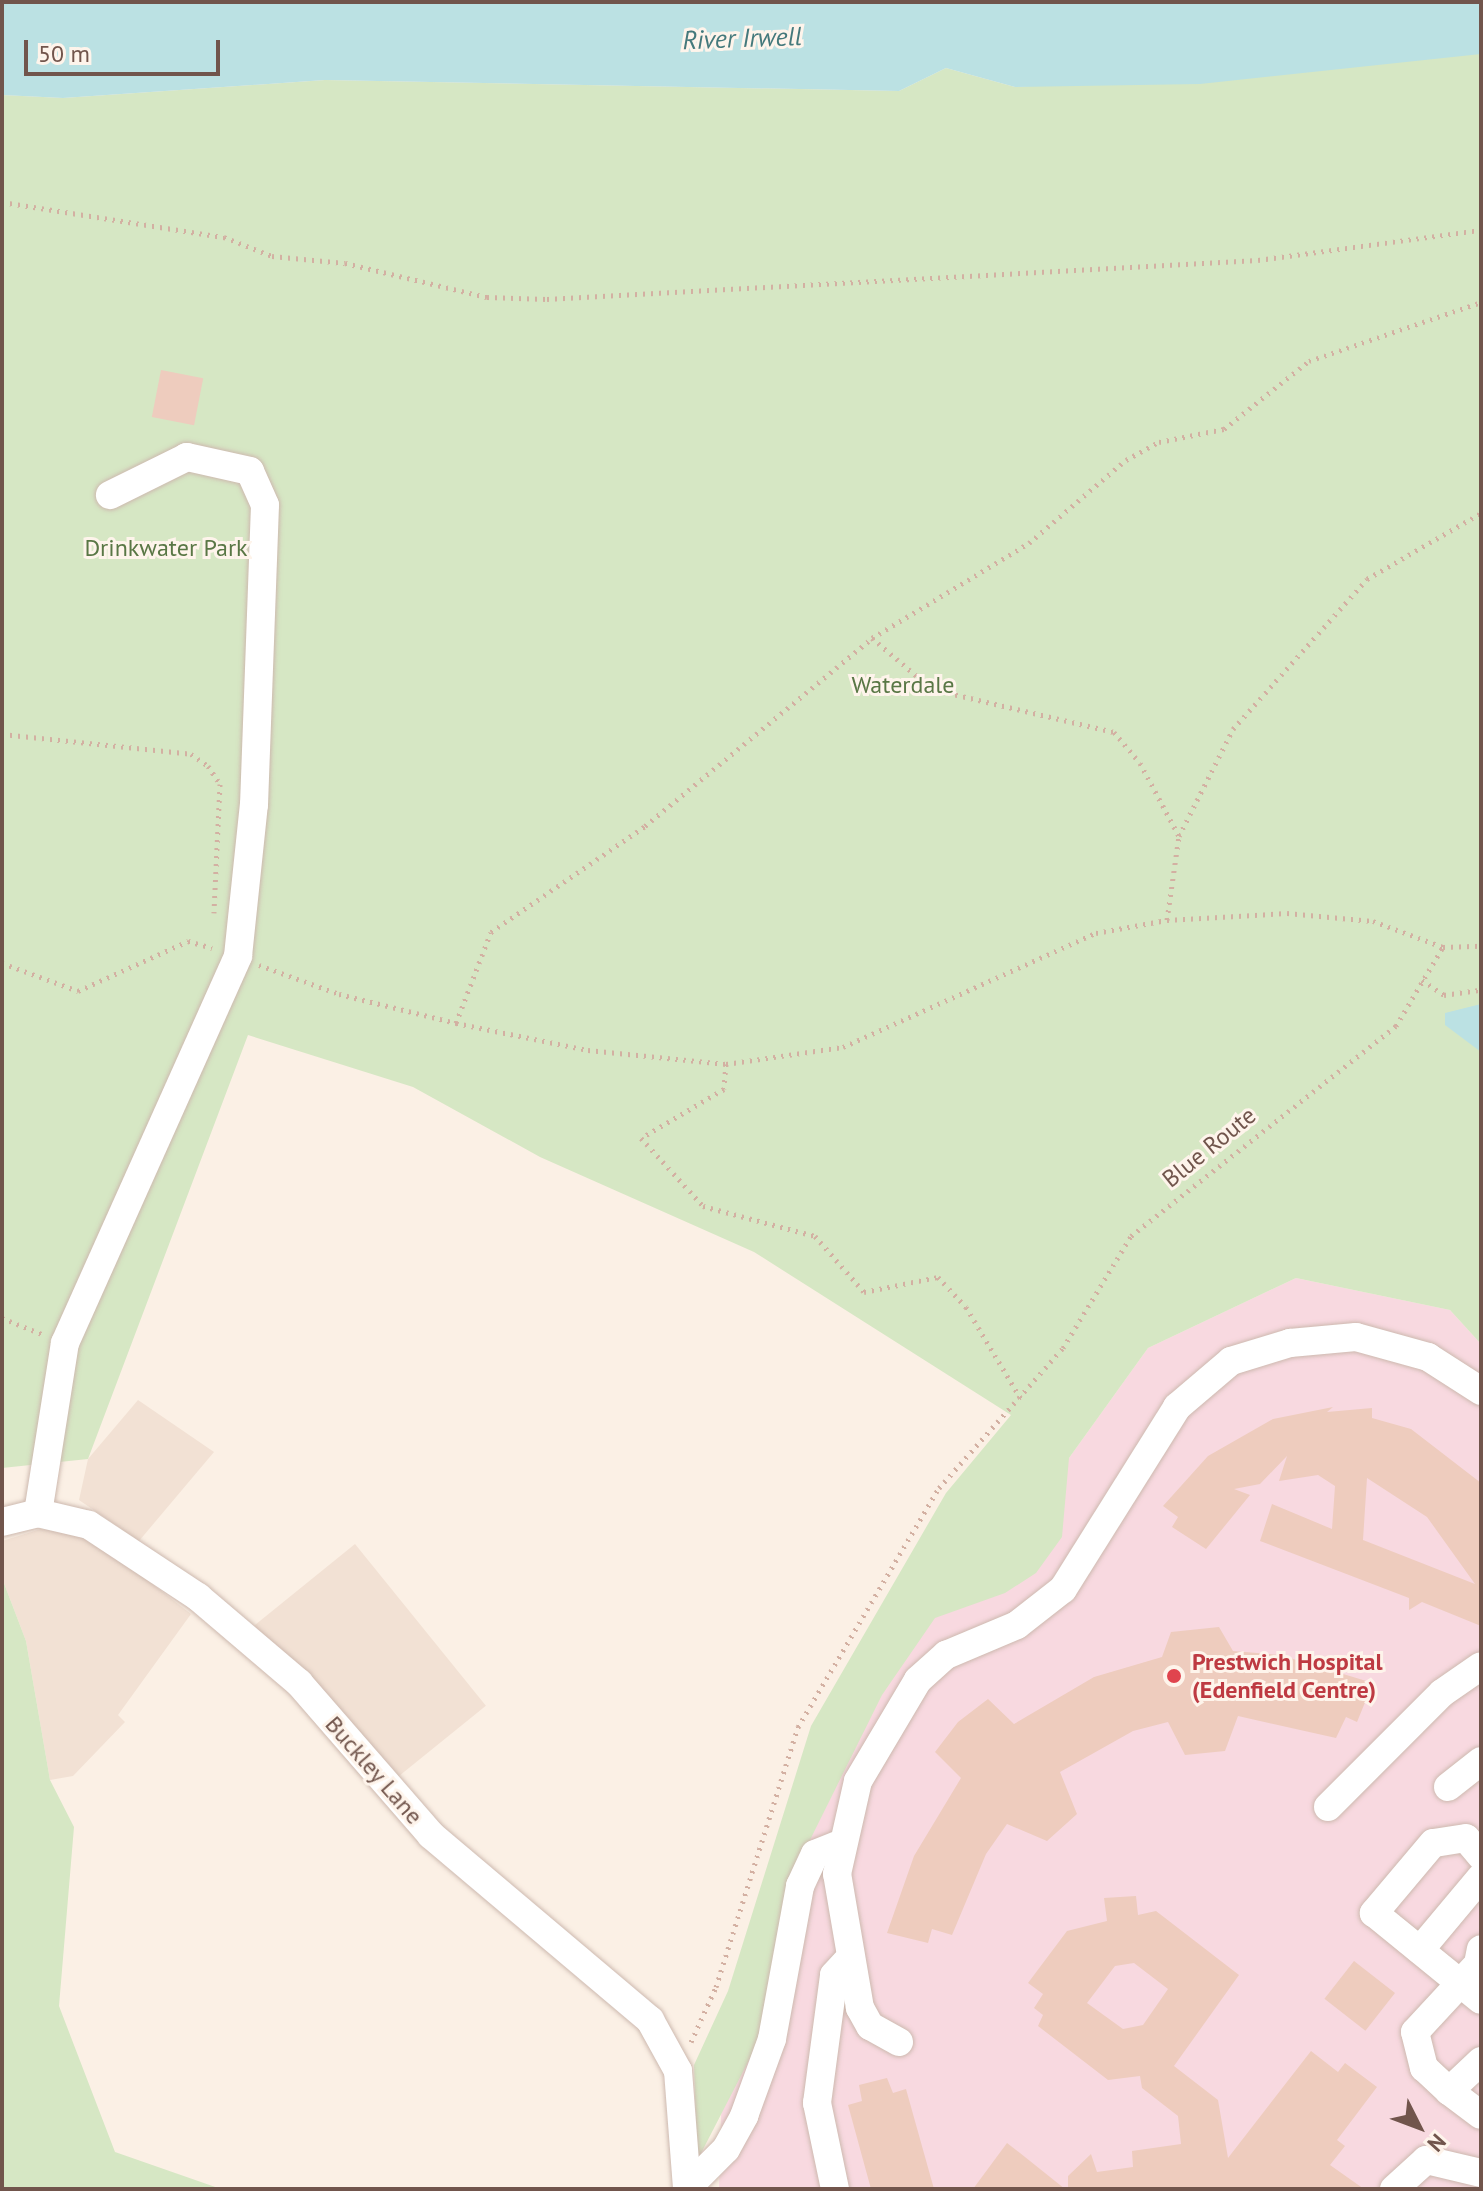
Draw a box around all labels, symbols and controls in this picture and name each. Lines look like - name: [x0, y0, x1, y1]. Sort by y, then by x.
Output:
- water label: River Irwell: [682, 20, 802, 56]
- scale bar: [28, 24, 224, 74]
- text: 50 m: [38, 38, 90, 69]
- park label: Drinkwater Park: [84, 534, 248, 562]
- park label: Waterdale: [851, 671, 955, 699]
- street label: Blue Route: [1157, 1101, 1261, 1193]
- place label: Prestwich Hospital (Edenfield Centre): [1192, 1648, 1382, 1704]
- marker: Prestwich Hospital (Edenfield Centre): [1163, 1665, 1185, 1687]
- street label: Buckley Lane: [319, 1710, 429, 1830]
- north arrow: [1379, 2087, 1459, 2167]
- text: N: [1422, 2128, 1452, 2158]

